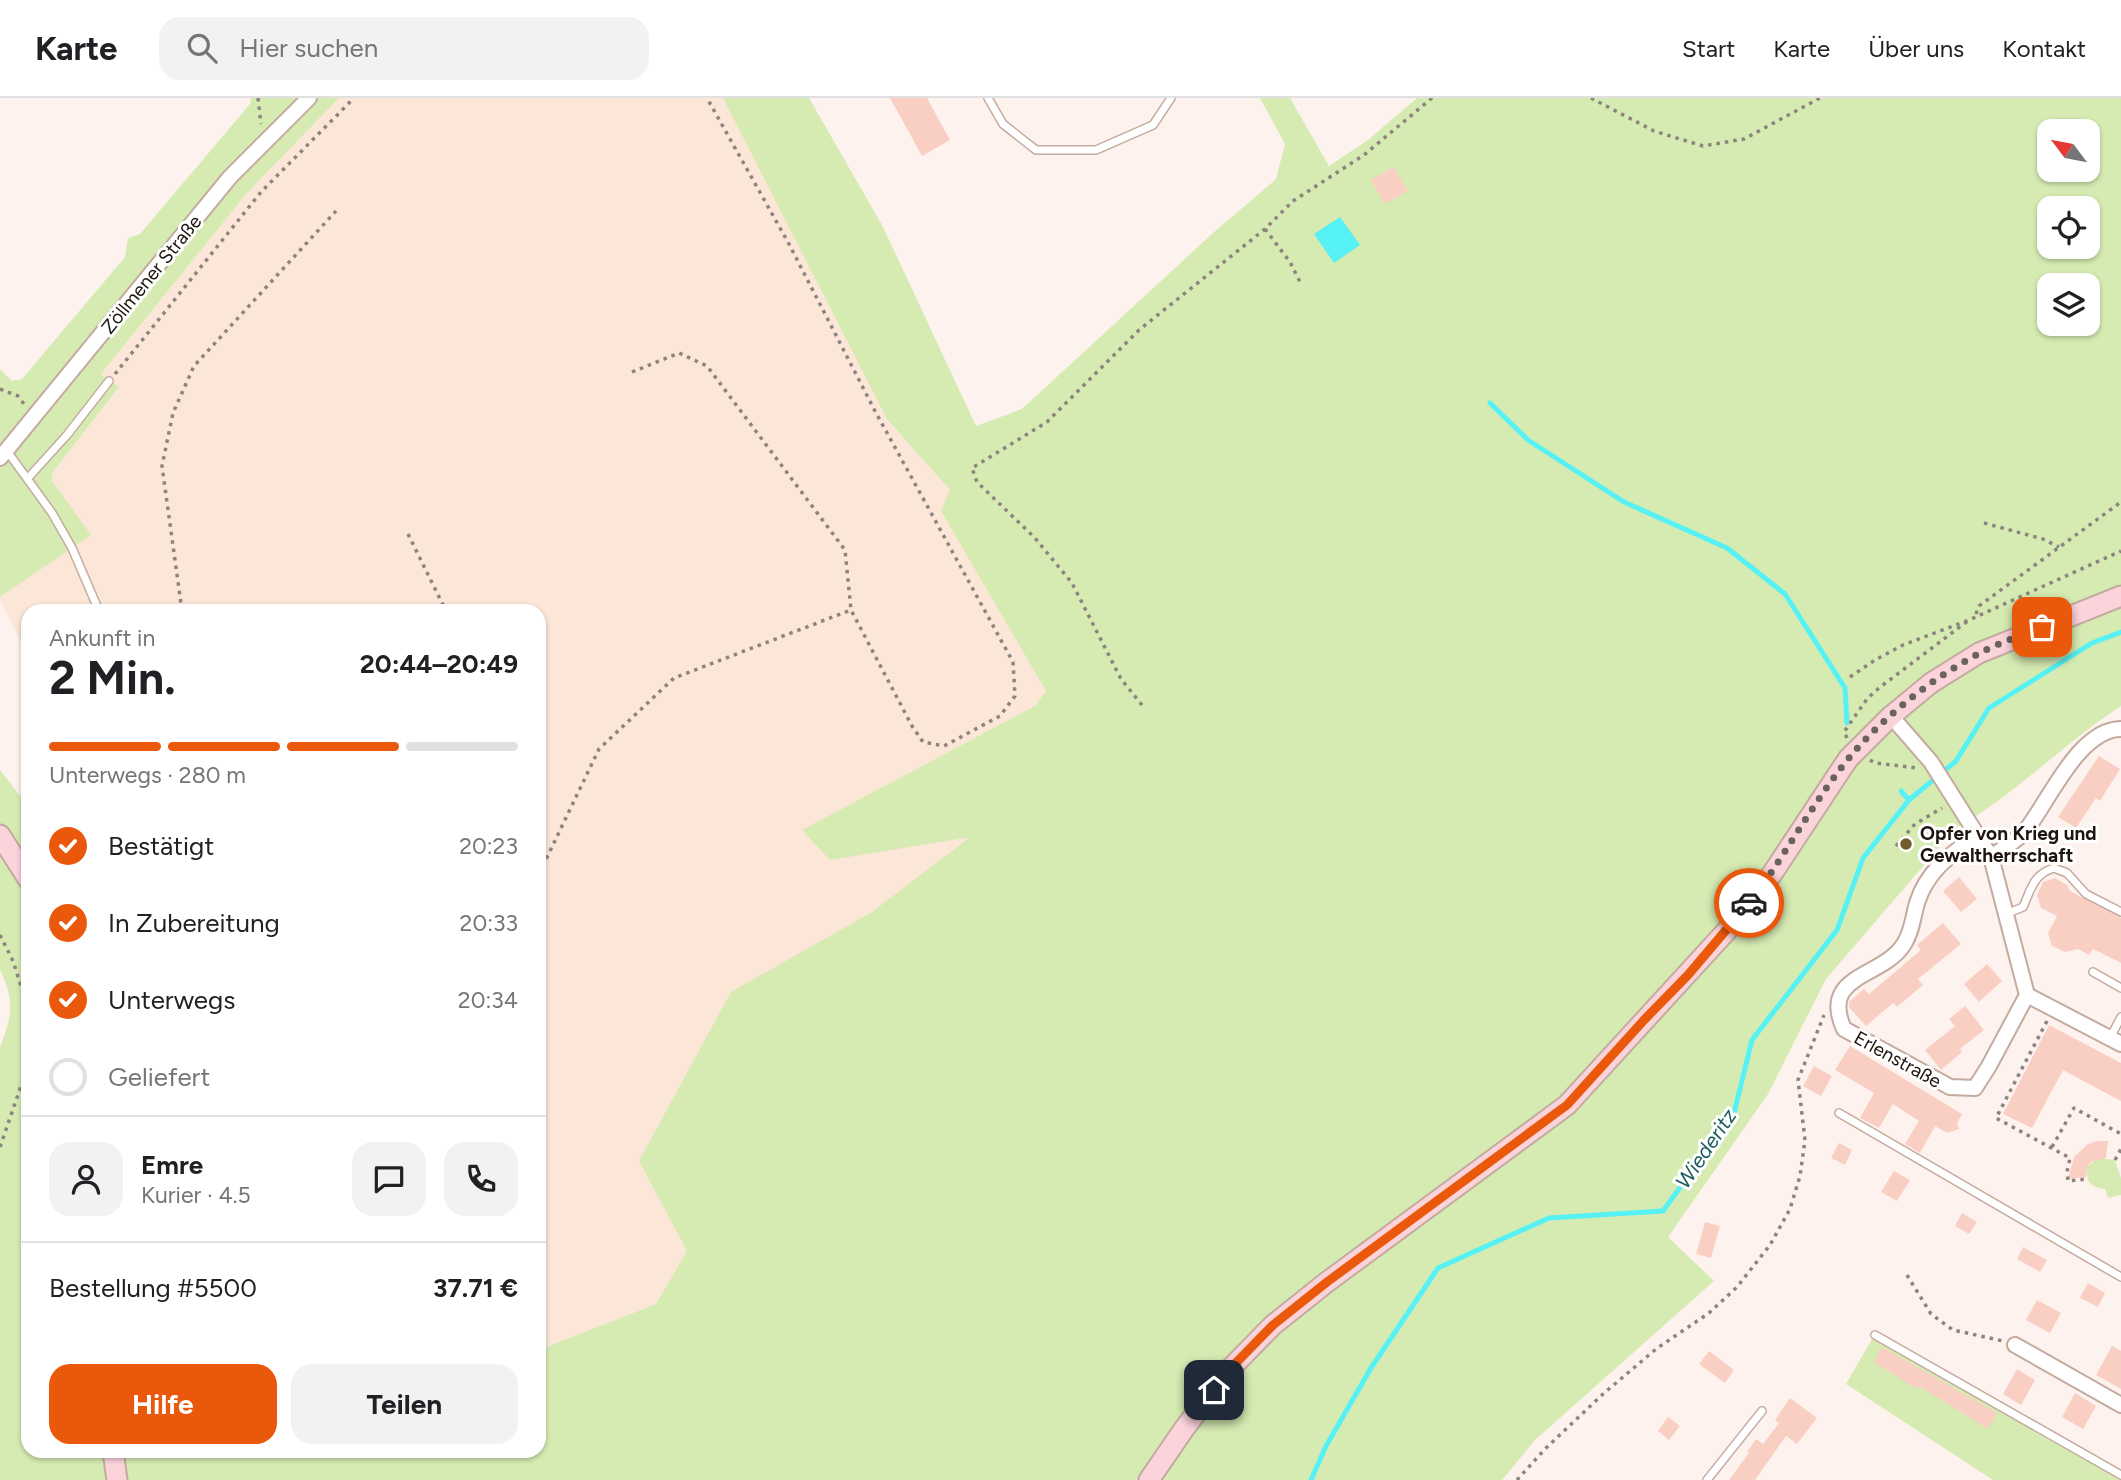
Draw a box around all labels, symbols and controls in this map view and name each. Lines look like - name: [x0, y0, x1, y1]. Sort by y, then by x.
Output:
- search box: [159, 17, 649, 80]
- text: Karte: [35, 29, 117, 68]
- icon: search: [183, 29, 221, 67]
- text: Hier suchen: [239, 32, 378, 64]
- text: Start: [1682, 34, 1735, 63]
- text: Karte: [1773, 34, 1830, 63]
- text: Über uns: [1868, 34, 1964, 63]
- text: Kontakt: [2002, 34, 2086, 63]
- north arrow: [2037, 119, 2100, 182]
- map controls: [2037, 119, 2100, 336]
- button: locate: [2037, 196, 2100, 259]
- street label: Zöllmener Straße: [96, 210, 206, 338]
- button: layers: [2037, 273, 2100, 336]
- pin: [2012, 597, 2072, 657]
- icon: bag: [2023, 608, 2061, 646]
- text: Ankunft in: [49, 624, 155, 652]
- text: 20:44–20:49: [360, 648, 518, 680]
- text: 2 Min.: [49, 650, 176, 706]
- text: Unterwegs · 280 m: [49, 761, 246, 789]
- place label: Opfer von Krieg und Gewaltherrschaft: [1920, 822, 2097, 867]
- icon: check: [49, 827, 87, 865]
- text: Bestätigt: [108, 830, 214, 862]
- text: 20:23: [459, 832, 518, 860]
- marker: Opfer von Krieg und Gewaltherrschaft: [1898, 836, 1914, 852]
- courier: [1714, 868, 1784, 938]
- icon: car: [1730, 884, 1768, 922]
- icon: check: [49, 904, 87, 942]
- text: In Zubereitung: [108, 907, 280, 939]
- text: 20:33: [460, 909, 518, 937]
- icon: check: [49, 981, 87, 1019]
- text: Unterwegs: [108, 984, 235, 1016]
- text: 20:34: [458, 986, 518, 1014]
- street label: Erlenstraße: [1850, 1026, 1945, 1093]
- text: Geliefert: [108, 1061, 210, 1093]
- water label: Wiederitz: [1670, 1104, 1742, 1193]
- button: person: [49, 1142, 123, 1216]
- button: chat: [352, 1142, 426, 1216]
- button: phone: [444, 1142, 518, 1216]
- text: Emre: [141, 1149, 203, 1181]
- text: Kurier · 4.5: [141, 1181, 251, 1209]
- text: Bestellung #5500: [49, 1272, 257, 1304]
- text: 37.71 €: [433, 1272, 518, 1304]
- pin: [1184, 1360, 1244, 1420]
- button: Hilfe: [49, 1364, 277, 1444]
- button: Teilen: [291, 1364, 518, 1444]
- icon: home: [1195, 1371, 1233, 1409]

